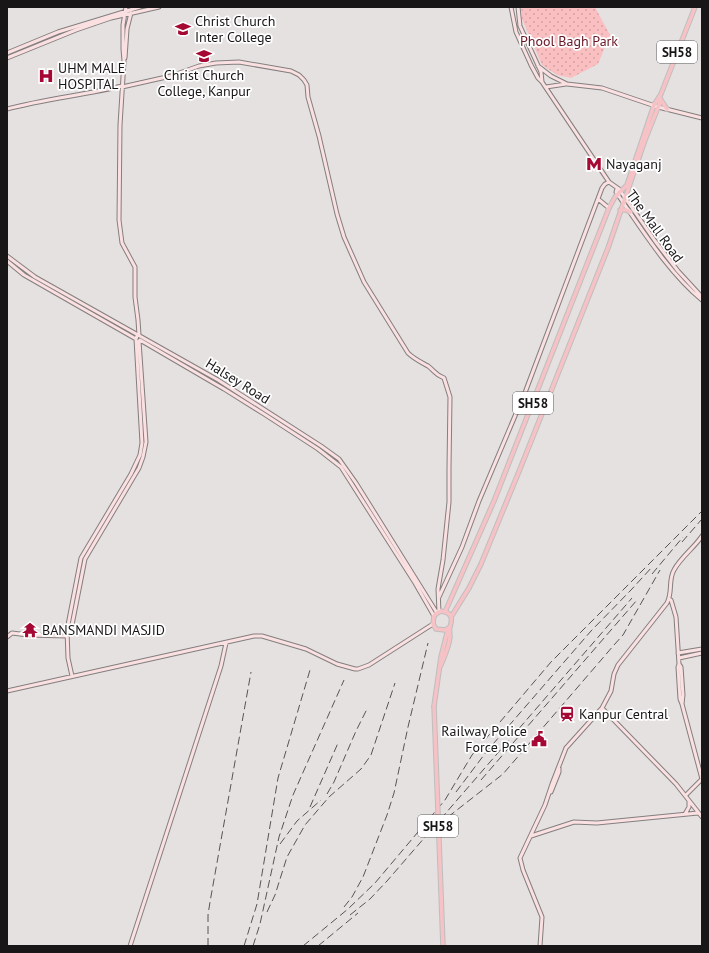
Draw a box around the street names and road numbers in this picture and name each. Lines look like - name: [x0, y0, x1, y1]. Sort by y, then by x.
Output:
- road number: SH58: [657, 41, 697, 63]
- street label: The Mall Road: [622, 186, 688, 266]
- street label: Halsey Road: [202, 354, 274, 408]
- road number: SH58: [513, 392, 553, 414]
- road number: SH58: [418, 815, 458, 837]

